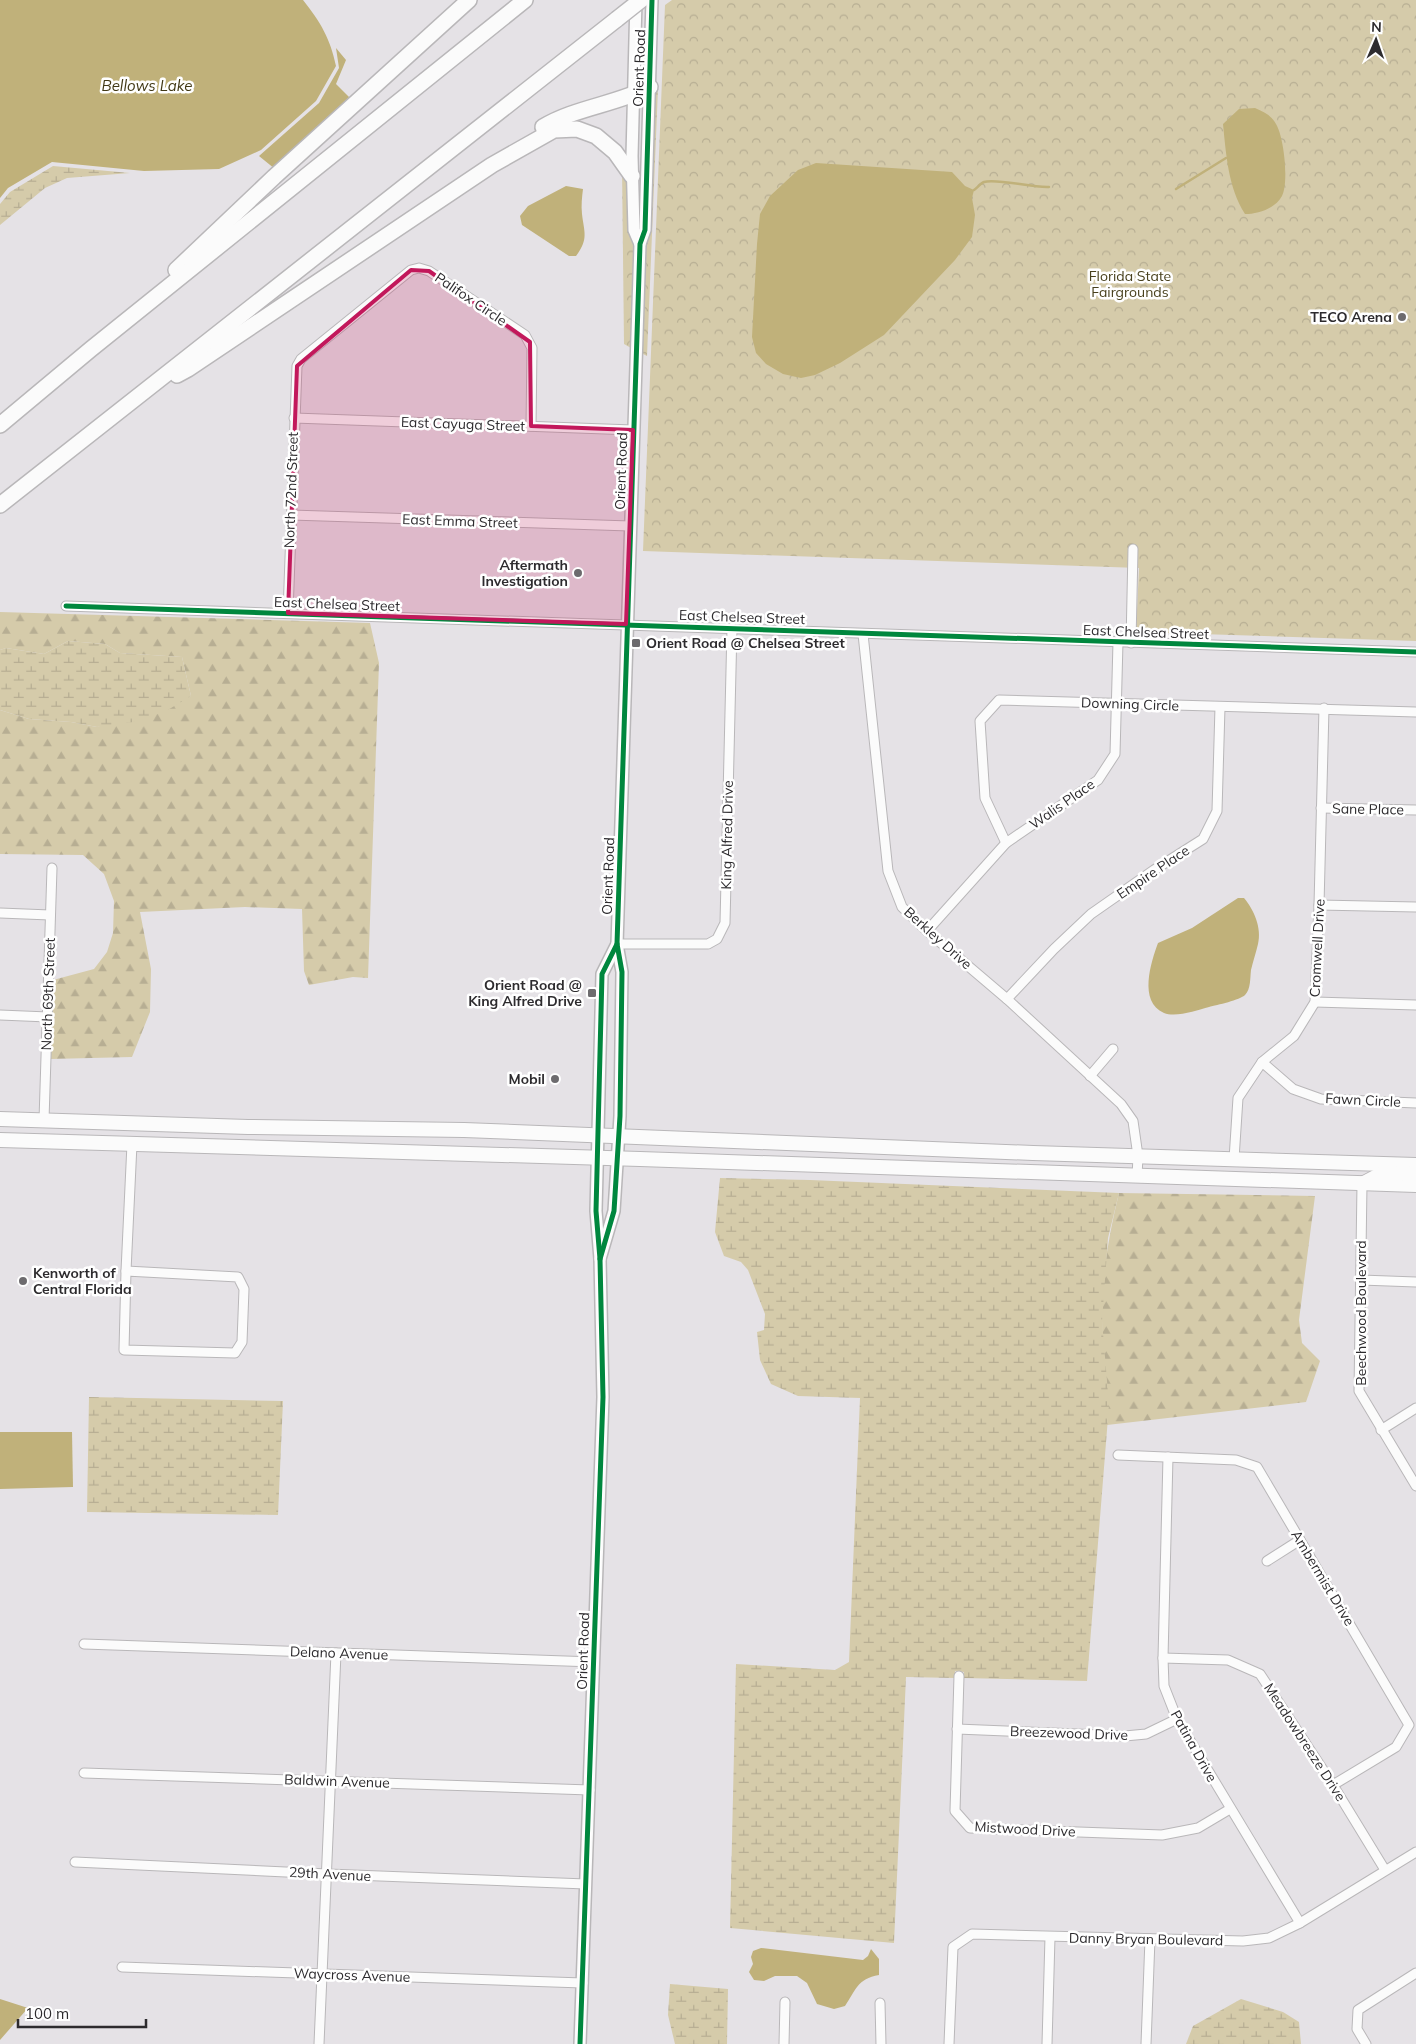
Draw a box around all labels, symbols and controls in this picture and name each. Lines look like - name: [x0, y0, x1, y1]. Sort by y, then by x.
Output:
- north arrow: [1351, 15, 1401, 65]
- text: N: [1371, 18, 1382, 36]
- street label: Orient Road: [629, 29, 649, 107]
- water label: Bellows Lake: [101, 76, 193, 95]
- park label: Florida State Fairgrounds: [1089, 267, 1171, 301]
- street label: Palifox Circle: [432, 268, 510, 330]
- place label: TECO Arena: [1310, 308, 1392, 326]
- marker: TECO Arena: [1396, 311, 1408, 323]
- street label: East Cayuga Street: [401, 413, 526, 435]
- street label: North 72nd Street: [280, 431, 302, 548]
- street label: Orient Road: [611, 432, 631, 510]
- street label: East Emma Street: [402, 510, 518, 532]
- place label: Aftermath Investigation: [482, 556, 568, 590]
- marker: Aftermath Investigation: [572, 567, 584, 579]
- street label: East Chelsea Street: [274, 593, 400, 615]
- street label: East Chelsea Street: [679, 606, 805, 628]
- street label: East Chelsea Street: [1083, 621, 1209, 643]
- place label: Orient Road @ Chelsea Street: [646, 634, 845, 652]
- marker: Orient Road @ Chelsea Street: [630, 637, 642, 649]
- street label: Downing Circle: [1081, 693, 1179, 715]
- street label: Walis Place: [1026, 775, 1098, 833]
- street label: King Alfred Drive: [717, 780, 737, 890]
- street label: Sane Place: [1332, 799, 1404, 819]
- street label: Orient Road: [598, 837, 618, 915]
- street label: Empire Place: [1113, 841, 1193, 903]
- street label: Cromwell Drive: [1305, 898, 1329, 998]
- street label: Berkley Drive: [900, 903, 976, 973]
- street label: North 69th Street: [37, 937, 59, 1051]
- place label: Orient Road @ King Alfred Drive: [468, 976, 582, 1010]
- marker: Orient Road @ King Alfred Drive: [586, 987, 598, 999]
- place label: Mobil: [509, 1070, 545, 1088]
- marker: Mobil: [549, 1073, 561, 1085]
- street label: Fawn Circle: [1325, 1089, 1401, 1111]
- street label: Beechwood Boulevard: [1352, 1240, 1370, 1386]
- place label: Kenworth of Central Florida: [33, 1264, 132, 1298]
- marker: Kenworth of Central Florida: [17, 1275, 29, 1287]
- street label: Ambermist Drive: [1287, 1527, 1359, 1629]
- street label: Orient Road: [573, 1612, 593, 1690]
- street label: Delano Avenue: [289, 1642, 389, 1664]
- street label: Meadowbreeze Drive: [1260, 1680, 1350, 1804]
- street label: Patina Drive: [1167, 1707, 1221, 1785]
- street label: Breezewood Drive: [1010, 1722, 1128, 1744]
- street label: Baldwin Avenue: [284, 1770, 390, 1792]
- street label: Mistwood Drive: [974, 1817, 1076, 1841]
- street label: 29th Avenue: [288, 1863, 372, 1885]
- street label: Danny Bryan Boulevard: [1069, 1929, 1223, 1949]
- street label: Waycross Avenue: [293, 1964, 411, 1986]
- scale bar: [18, 1996, 145, 2028]
- text: 100 m: [25, 2004, 69, 2023]

